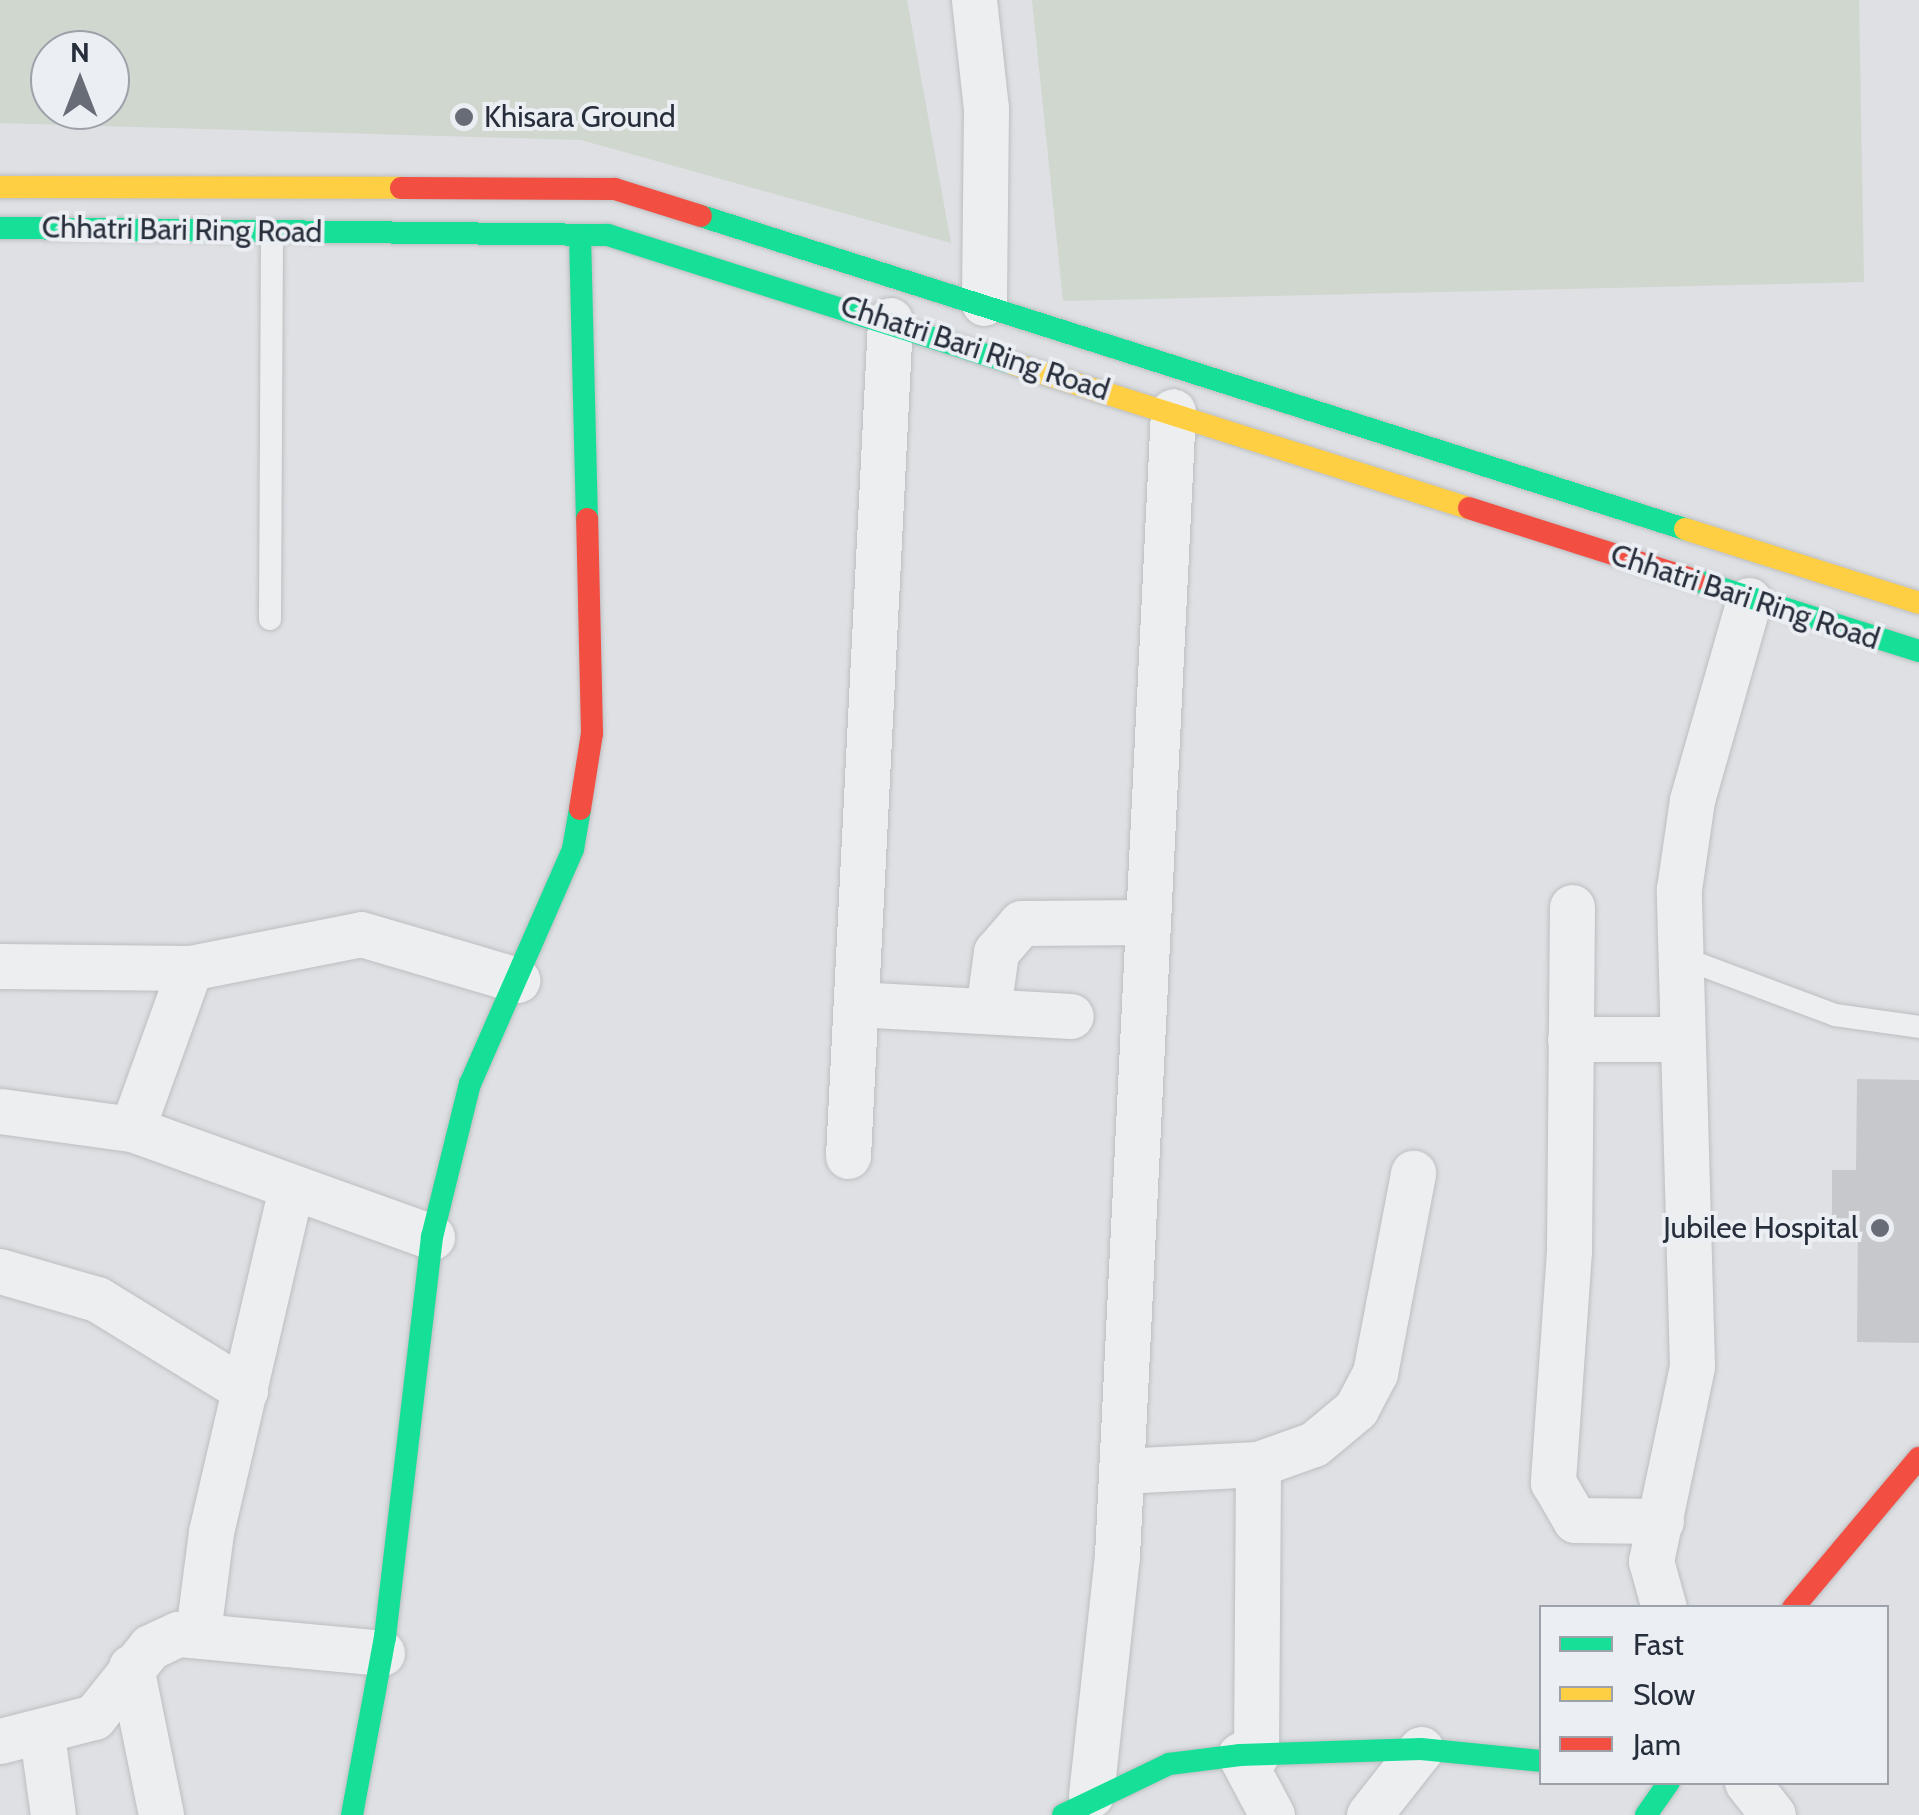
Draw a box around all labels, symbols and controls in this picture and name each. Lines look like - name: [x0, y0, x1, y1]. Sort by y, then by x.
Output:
- north arrow: [30, 30, 130, 130]
- text: N: [70, 35, 90, 69]
- place label: Khisara Ground: [484, 99, 676, 135]
- marker: Khisara Ground: [453, 106, 475, 128]
- street label: Chhatri Bari Ring Road: [41, 210, 323, 250]
- street label: Chhatri Bari Ring Road: [836, 288, 1114, 408]
- street label: Chhatri Bari Ring Road: [1606, 537, 1884, 657]
- place label: Jubilee Hospital: [1663, 1210, 1858, 1246]
- marker: Jubilee Hospital: [1867, 1215, 1893, 1241]
- legend: [1539, 1605, 1889, 1785]
- text: Fast: [1633, 1626, 1684, 1663]
- text: Slow: [1633, 1676, 1695, 1713]
- text: Jam: [1633, 1726, 1681, 1763]

